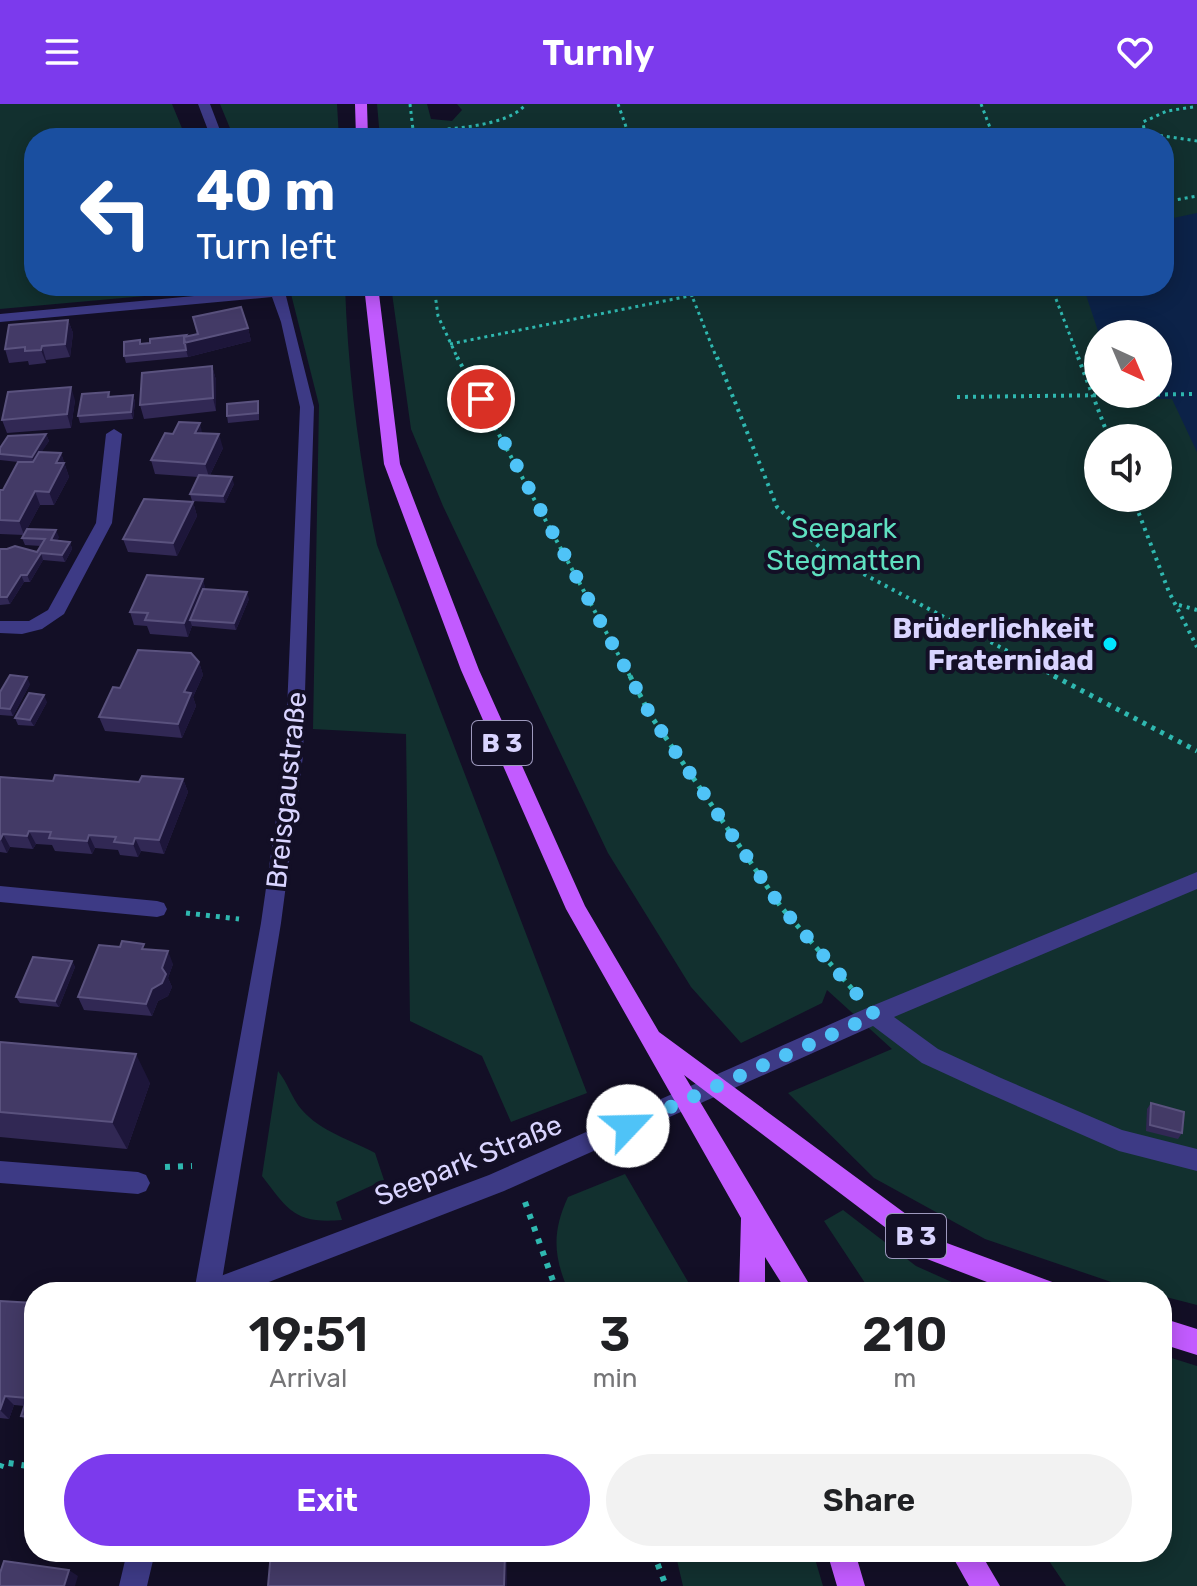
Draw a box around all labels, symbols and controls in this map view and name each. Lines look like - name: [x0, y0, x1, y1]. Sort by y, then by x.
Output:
- icon: menu: [40, 30, 84, 74]
- icon: heart: [1113, 30, 1157, 74]
- text: Turnly: [542, 31, 655, 74]
- text: 40 m: [196, 158, 336, 224]
- icon: left: [64, 160, 168, 264]
- text: Turn left: [196, 225, 337, 268]
- north arrow: [1084, 320, 1172, 408]
- map controls: [1084, 320, 1172, 512]
- pin: [447, 365, 515, 433]
- icon: arrive: [459, 377, 503, 421]
- button: sound: [1084, 424, 1172, 512]
- park label: Seepark Stegmatten: [766, 512, 922, 577]
- place label: Brüderlichkeit Fraternidad: [892, 612, 1094, 677]
- marker: Brüderlichkeit Fraternidad: [1101, 635, 1119, 653]
- street label: Breisgaustraße: [260, 690, 313, 890]
- road number: B 3: [472, 721, 532, 765]
- position arrow: [586, 1084, 670, 1168]
- street label: Seepark Straße: [370, 1108, 567, 1213]
- road number: B 3: [886, 1214, 946, 1258]
- text: 19:51: [248, 1306, 368, 1363]
- text: 3: [600, 1306, 631, 1363]
- text: 210: [862, 1306, 948, 1363]
- text: Arrival: [269, 1363, 347, 1394]
- text: min: [592, 1363, 638, 1394]
- text: m: [893, 1363, 916, 1394]
- button: Exit: [64, 1454, 590, 1546]
- button: Share: [606, 1454, 1132, 1546]

